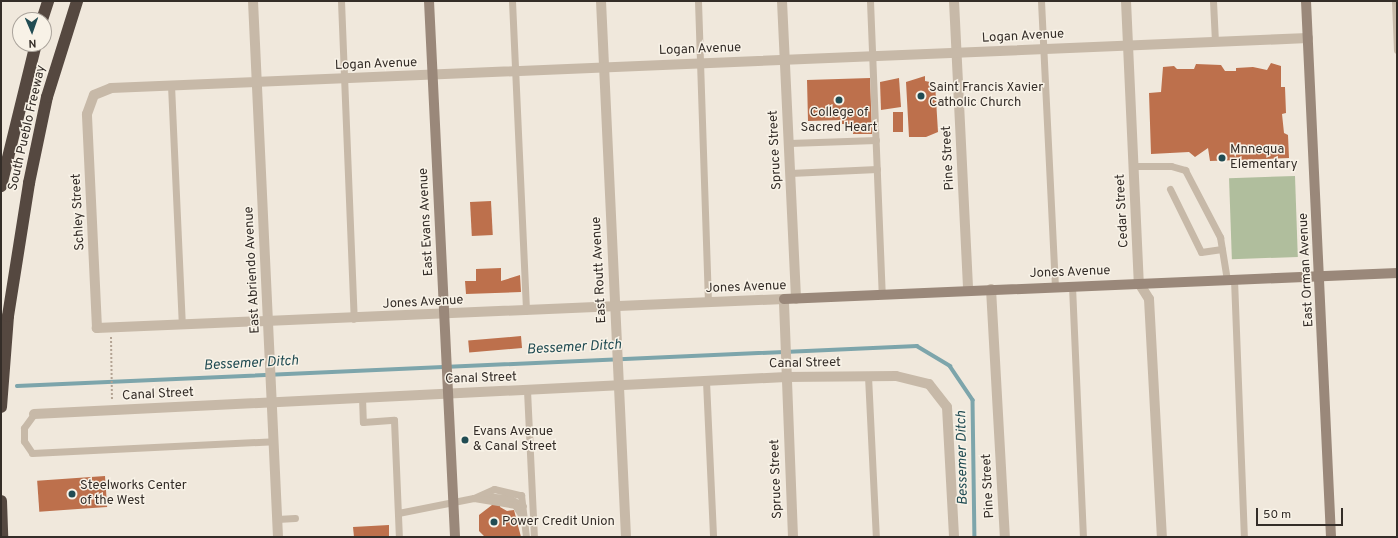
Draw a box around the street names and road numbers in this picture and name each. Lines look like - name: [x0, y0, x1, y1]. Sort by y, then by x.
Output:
- street label: Logan Avenue: [981, 27, 1065, 47]
- street label: Logan Avenue: [658, 41, 742, 59]
- street label: Logan Avenue: [334, 56, 418, 74]
- street label: South Pueblo Freeway: [6, 64, 50, 192]
- street label: Spruce Street: [766, 110, 786, 190]
- street label: Pine Street: [940, 125, 958, 191]
- street label: East Evans Avenue: [416, 167, 438, 277]
- street label: Schley Street: [69, 173, 89, 251]
- street label: Cedar Street: [1113, 174, 1133, 248]
- street label: East Abriendo Avenue: [242, 205, 264, 335]
- street label: East Orman Avenue: [1296, 212, 1318, 328]
- street label: East Routt Avenue: [589, 216, 611, 324]
- street label: Jones Avenue: [1029, 264, 1111, 282]
- street label: Jones Avenue: [705, 279, 787, 297]
- street label: Jones Avenue: [382, 293, 464, 313]
- street label: Canal Street: [769, 356, 841, 372]
- street label: Canal Street: [445, 370, 517, 388]
- street label: Canal Street: [122, 385, 194, 405]
- street label: Spruce Street: [768, 439, 786, 519]
- street label: Pine Street: [980, 453, 998, 519]

